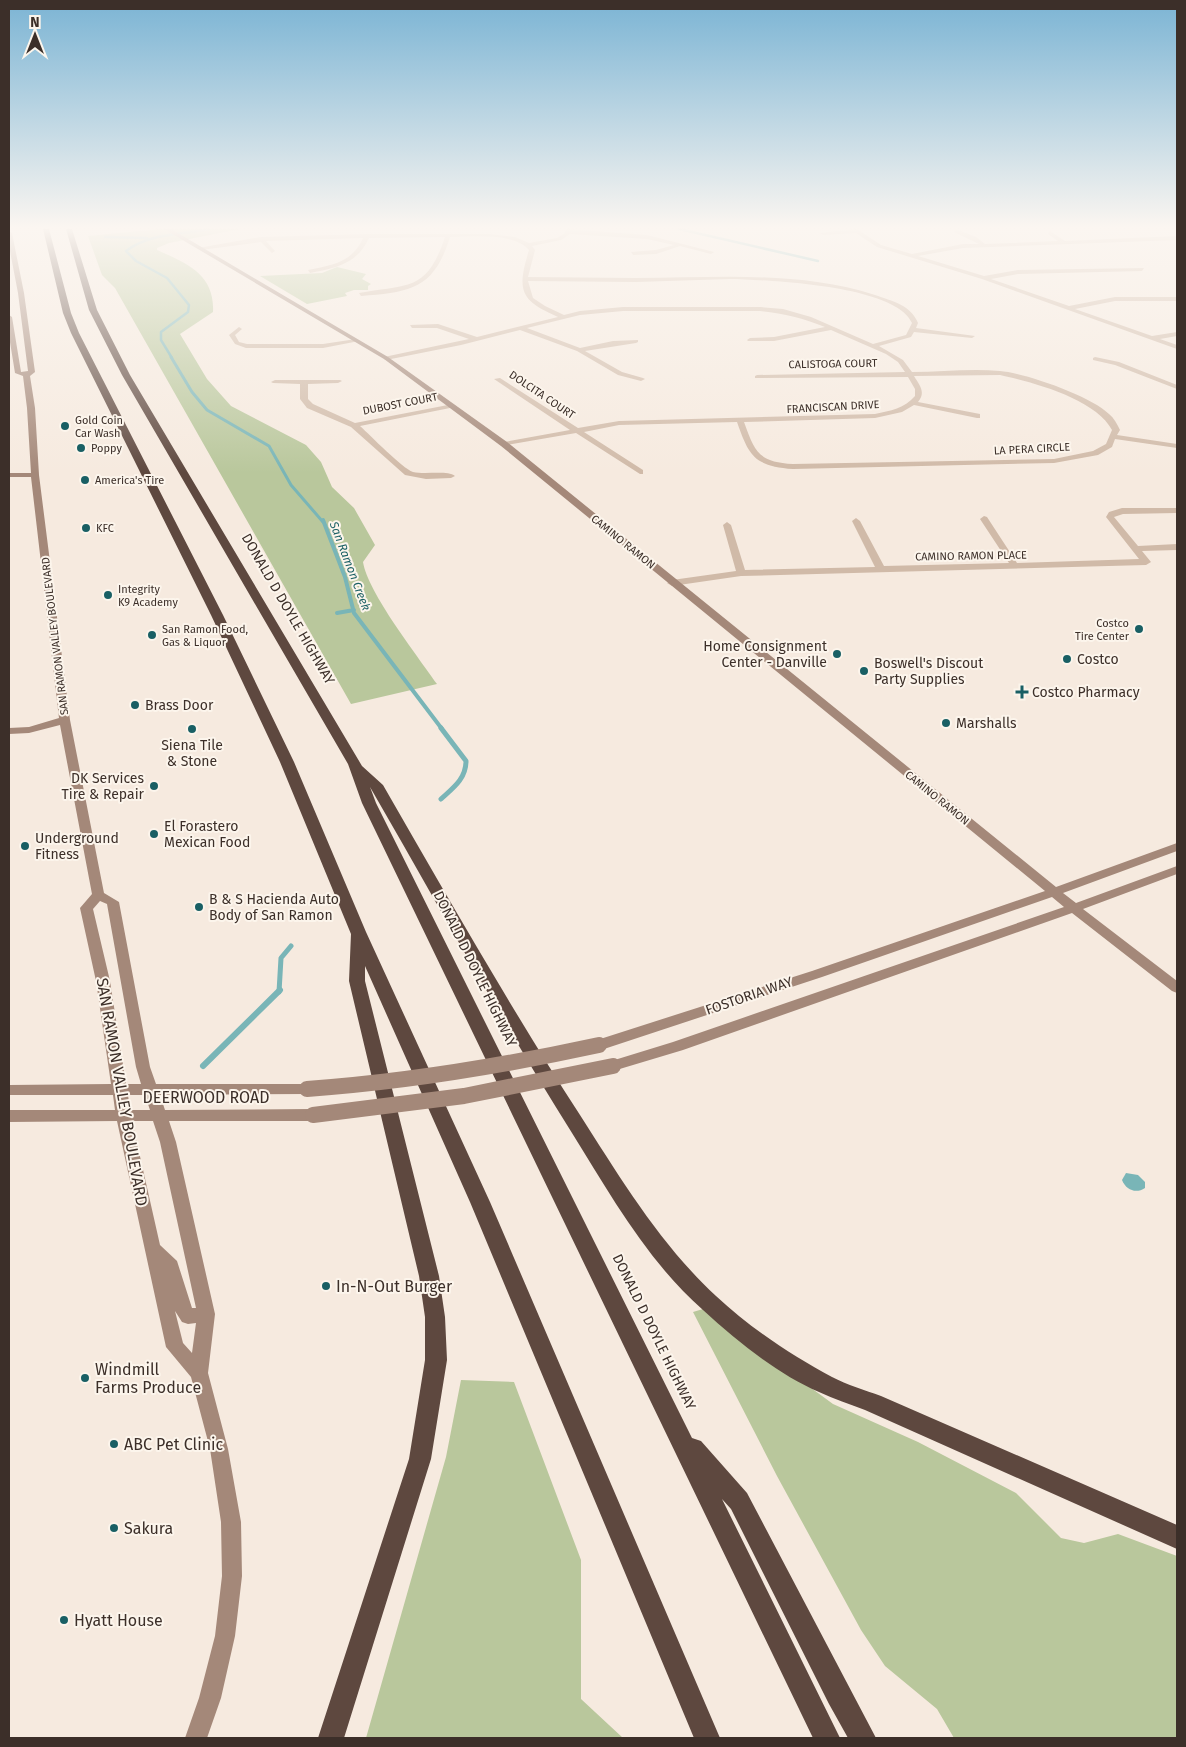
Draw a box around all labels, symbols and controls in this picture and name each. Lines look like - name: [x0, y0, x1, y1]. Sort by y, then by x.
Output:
- north arrow: [10, 10, 60, 60]
- text: N: [30, 14, 40, 31]
- street label: CALISTOGA COURT: [788, 357, 878, 371]
- street label: DOLCITA COURT: [507, 368, 578, 422]
- street label: DUBOST COURT: [361, 390, 439, 418]
- street label: FRANCISCAN DRIVE: [786, 398, 880, 416]
- place label: Gold Coin Car Wash: [75, 414, 123, 440]
- marker: Gold Coin Car Wash: [59, 420, 71, 432]
- street label: LA PERA CIRCLE: [994, 441, 1071, 457]
- marker: Poppy: [75, 442, 87, 454]
- place label: Poppy: [91, 442, 123, 455]
- marker: America's Tire: [79, 474, 91, 486]
- place label: America's Tire: [95, 474, 164, 487]
- street label: CAMINO RAMON: [588, 512, 658, 572]
- water label: San Ramon Creek: [326, 519, 374, 613]
- marker: KFC: [80, 522, 92, 534]
- place label: KFC: [96, 522, 114, 535]
- street label: DONALD D DOYLE HIGHWAY: [238, 531, 338, 688]
- street label: CAMINO RAMON PLACE: [915, 549, 1027, 563]
- street label: SAN RAMON VALLEY BOULEVARD: [39, 556, 71, 716]
- place label: Integrity K9 Academy: [118, 583, 178, 609]
- marker: Integrity K9 Academy: [102, 589, 114, 601]
- place label: Costco Tire Center: [1075, 617, 1130, 643]
- place label: San Ramon Food, Gas & Liquor: [162, 623, 249, 649]
- marker: Costco Tire Center: [1133, 623, 1145, 635]
- marker: San Ramon Food, Gas & Liquor: [146, 629, 158, 641]
- place label: Home Consignment Center - Danville: [703, 638, 828, 671]
- marker: Home Consignment Center - Danville: [831, 648, 843, 660]
- place label: Costco: [1077, 651, 1119, 668]
- marker: Costco: [1061, 653, 1073, 665]
- place label: Boswell's Discout Party Supplies: [874, 655, 984, 688]
- marker: Boswell's Discout Party Supplies: [858, 665, 870, 677]
- place label: Costco Pharmacy: [1032, 684, 1140, 701]
- marker: Costco Pharmacy: [1016, 686, 1028, 698]
- place label: Brass Door: [145, 697, 214, 714]
- marker: Brass Door: [129, 699, 141, 711]
- place label: Marshalls: [956, 715, 1017, 732]
- marker: Marshalls: [940, 717, 952, 729]
- marker: Siena Tile & Stone: [186, 723, 198, 735]
- place label: Siena Tile & Stone: [161, 737, 223, 770]
- street label: CAMINO RAMON: [902, 768, 972, 828]
- place label: DK Services Tire & Repair: [62, 770, 145, 803]
- marker: DK Services Tire & Repair: [148, 780, 160, 792]
- place label: El Forastero Mexican Food: [164, 818, 250, 851]
- marker: El Forastero Mexican Food: [148, 828, 160, 840]
- place label: Underground Fitness: [35, 830, 119, 863]
- marker: Underground Fitness: [19, 840, 31, 852]
- street label: DONALD D DOYLE HIGHWAY: [430, 888, 520, 1050]
- place label: B & S Hacienda Auto Body of San Ramon: [209, 891, 339, 924]
- marker: B & S Hacienda Auto Body of San Ramon: [193, 901, 205, 913]
- street label: FOSTORIA WAY: [703, 973, 795, 1019]
- street label: SAN RAMON VALLEY BOULEVARD: [93, 976, 151, 1208]
- street label: DEERWOOD ROAD: [143, 1088, 269, 1107]
- street label: DONALD D DOYLE HIGHWAY: [609, 1251, 699, 1413]
- place label: In-N-Out Burger: [336, 1277, 453, 1296]
- marker: In-N-Out Burger: [320, 1280, 332, 1292]
- place label: Windmill Farms Produce: [95, 1360, 201, 1397]
- marker: Windmill Farms Produce: [79, 1372, 91, 1384]
- place label: ABC Pet Clinic: [124, 1435, 224, 1454]
- marker: ABC Pet Clinic: [108, 1438, 120, 1450]
- place label: Sakura: [124, 1519, 173, 1538]
- marker: Sakura: [108, 1522, 120, 1534]
- place label: Hyatt House: [74, 1611, 163, 1630]
- marker: Hyatt House: [58, 1614, 70, 1626]

